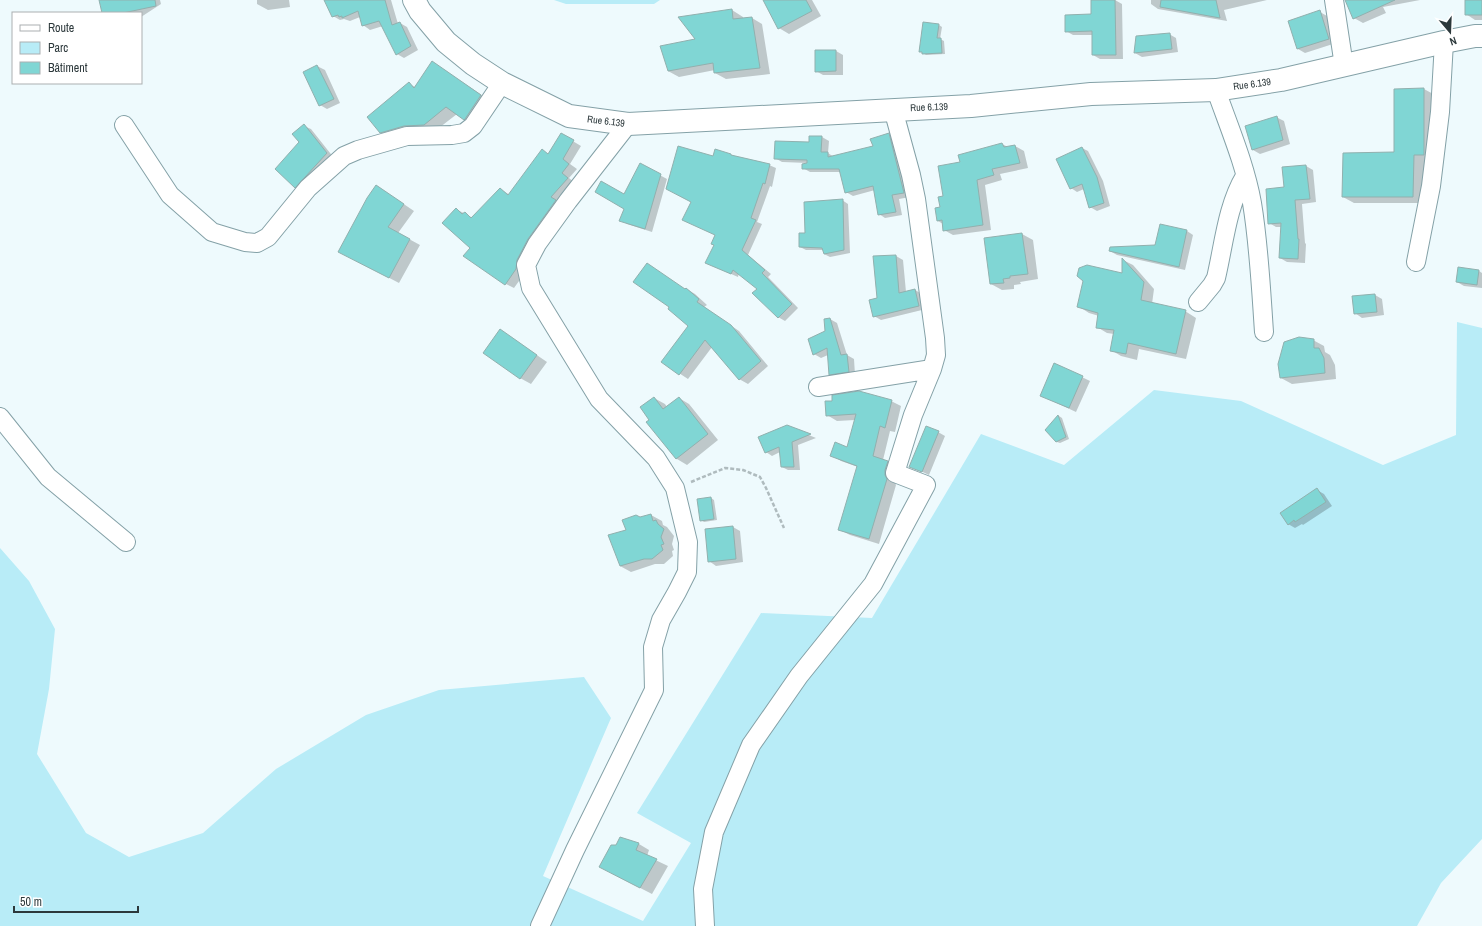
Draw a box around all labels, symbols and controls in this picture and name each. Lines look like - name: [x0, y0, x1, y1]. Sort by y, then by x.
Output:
- legend: [12, 12, 142, 84]
- north arrow: [1430, 12, 1470, 52]
- text: Route: [48, 20, 74, 36]
- text: N: [1448, 34, 1459, 49]
- text: Parc: [48, 40, 68, 56]
- text: Bâtiment: [48, 60, 88, 76]
- street label: Rue 6.139: [1232, 75, 1272, 93]
- street label: Rue 6.139: [910, 100, 949, 114]
- street label: Rue 6.139: [586, 112, 626, 130]
- scale bar: [14, 888, 138, 914]
- text: 50 m: [20, 894, 42, 910]

